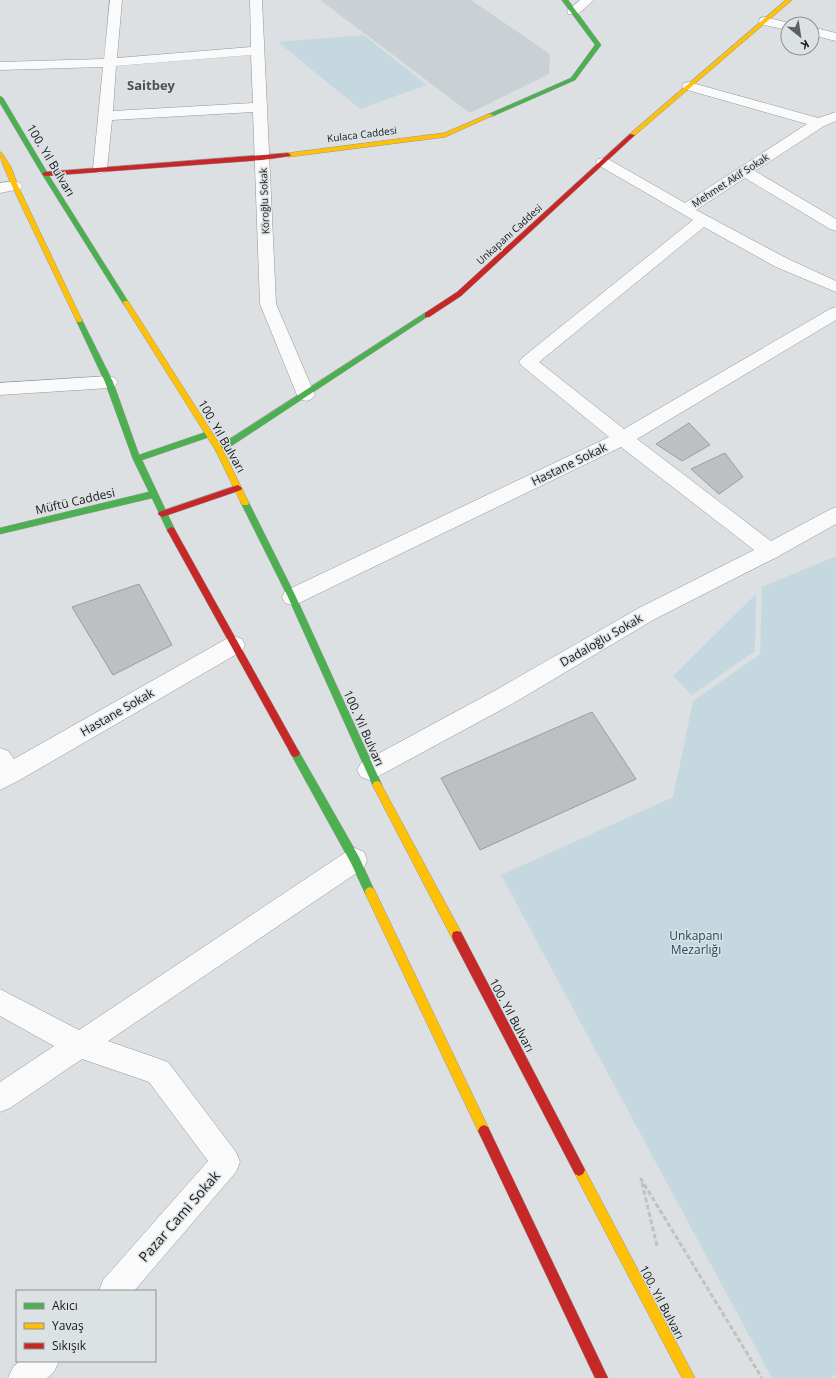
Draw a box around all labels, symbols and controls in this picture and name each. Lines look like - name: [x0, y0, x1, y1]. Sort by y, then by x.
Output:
- north arrow: [780, 16, 820, 56]
- text: K: [798, 37, 812, 54]
- district label: Saitbey: [127, 76, 176, 94]
- street label: 100. Yıl Bulvarı: [23, 121, 79, 199]
- street label: Kulaca Caddesi: [326, 123, 398, 145]
- street label: Mehmet Akif Sokak: [689, 149, 772, 210]
- street label: Köroğlu Sokak: [256, 167, 272, 234]
- street label: Unkapanı Caddesi: [473, 201, 545, 267]
- street label: 100. Yıl Bulvarı: [194, 396, 250, 476]
- street label: Hastane Sokak: [528, 438, 610, 490]
- street label: Müftü Caddesi: [33, 484, 117, 518]
- street label: Dadaloğlu Sokak: [557, 609, 646, 671]
- street label: Hastane Sokak: [77, 684, 158, 740]
- street label: 100. Yıl Bulvarı: [340, 687, 388, 769]
- park label: Unkapanı Mezarlığı: [669, 927, 723, 958]
- street label: 100. Yıl Bulvarı: [485, 975, 539, 1055]
- street label: Pazar Cami Sokak: [134, 1166, 224, 1266]
- street label: 100. Yıl Bulvarı: [635, 1262, 689, 1342]
- legend: [16, 1290, 156, 1362]
- text: Akıcı: [52, 1297, 78, 1314]
- text: Yavaş: [52, 1317, 84, 1334]
- text: Sıkışık: [52, 1337, 87, 1354]

